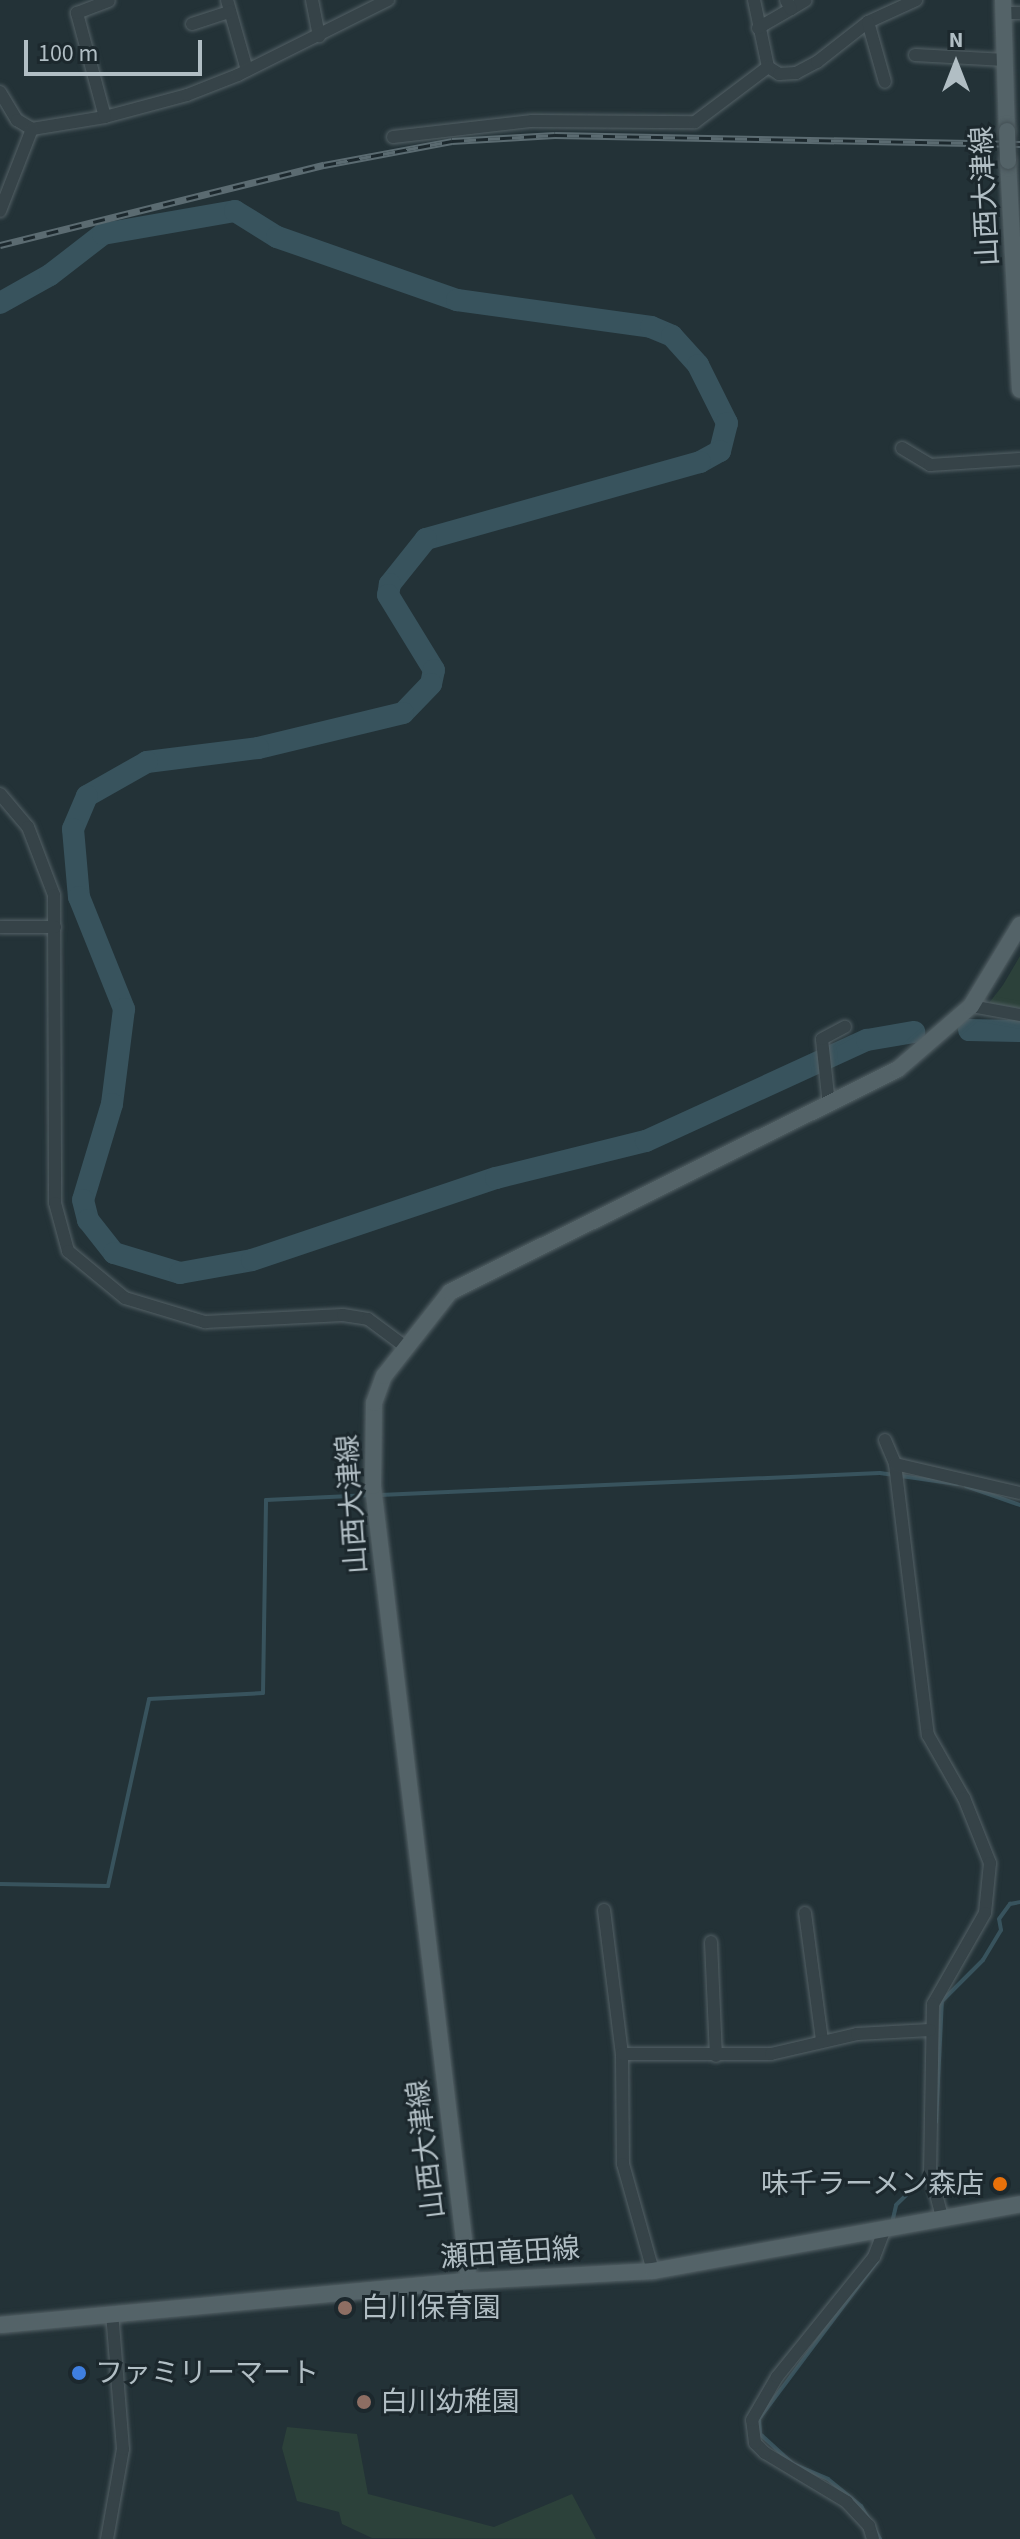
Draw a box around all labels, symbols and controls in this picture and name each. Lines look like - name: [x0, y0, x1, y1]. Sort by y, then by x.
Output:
- scale bar: [28, 24, 206, 74]
- north arrow: [916, 24, 996, 104]
- text: N: [949, 24, 963, 56]
- text: 100 m: [38, 36, 98, 71]
- street label: 山西大津線: [965, 125, 1005, 267]
- street label: 山西大津線: [330, 1433, 374, 1575]
- street label: 山西大津線: [401, 2077, 451, 2221]
- place label: 味千ラーメン森店: [760, 2167, 984, 2201]
- marker: 味千ラーメン森店: [991, 2175, 1009, 2193]
- street label: 瀬田竜田線: [439, 2231, 581, 2275]
- place label: 白川保育園: [361, 2291, 501, 2325]
- marker: 白川保育園: [336, 2299, 354, 2317]
- place label: ファミリーマート: [95, 2356, 319, 2390]
- marker: ファミリーマート: [70, 2364, 88, 2382]
- place label: 白川幼稚園: [380, 2385, 520, 2419]
- marker: 白川幼稚園: [355, 2393, 373, 2411]

